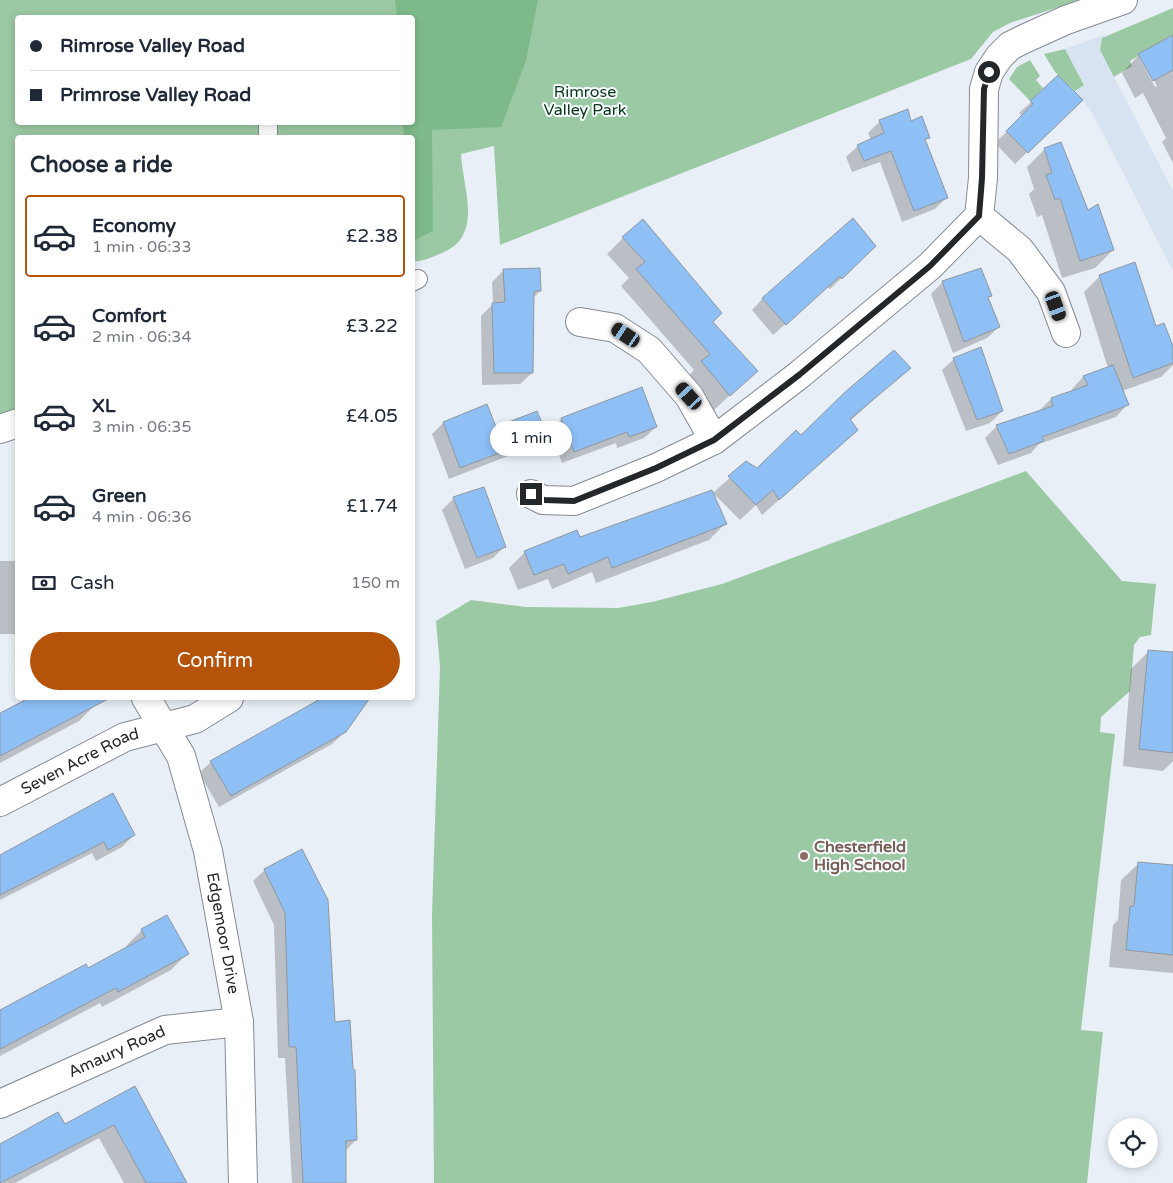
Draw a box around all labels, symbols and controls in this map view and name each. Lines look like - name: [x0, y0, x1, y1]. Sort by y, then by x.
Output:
- text: Rimrose Valley Road: [60, 35, 245, 57]
- route start: [978, 61, 1000, 83]
- park label: Rimrose Valley Park: [543, 82, 627, 120]
- text: Primrose Valley Road: [60, 84, 251, 106]
- text: Choose a ride: [30, 152, 173, 178]
- icon: car: [32, 214, 77, 259]
- text: Economy: [92, 215, 176, 237]
- text: £2.38: [346, 225, 398, 247]
- text: 1 min · 06:33: [92, 237, 191, 257]
- car: [1043, 289, 1068, 323]
- icon: car: [32, 304, 77, 349]
- text: Comfort: [92, 305, 166, 327]
- text: £3.22: [346, 315, 398, 337]
- car: [609, 320, 642, 350]
- text: 2 min · 06:34: [92, 327, 191, 347]
- car: [673, 380, 704, 412]
- icon: car: [32, 394, 77, 439]
- text: XL: [92, 395, 116, 417]
- text: £4.05: [346, 405, 398, 427]
- text: 3 min · 06:35: [92, 417, 191, 437]
- callout: 1 min: [490, 422, 572, 456]
- text: 1 min: [510, 428, 552, 448]
- route end: [520, 483, 542, 505]
- icon: car: [32, 484, 77, 529]
- text: Green: [92, 485, 146, 507]
- text: £1.74: [346, 495, 398, 517]
- text: 4 min · 06:36: [92, 507, 191, 527]
- icon: cash: [30, 569, 58, 597]
- text: Cash: [70, 572, 115, 594]
- text: 150 m: [351, 573, 400, 593]
- button: Confirm: [30, 632, 400, 690]
- street label: Seven Acre Road: [18, 724, 141, 799]
- place label: Chesterfield High School: [814, 837, 906, 875]
- marker: Chesterfield High School: [798, 850, 810, 862]
- street label: Edgemoor Drive: [202, 871, 244, 996]
- street label: Amaury Road: [65, 1021, 169, 1082]
- map controls: [1108, 1118, 1158, 1168]
- button: locate: [1108, 1118, 1158, 1168]

